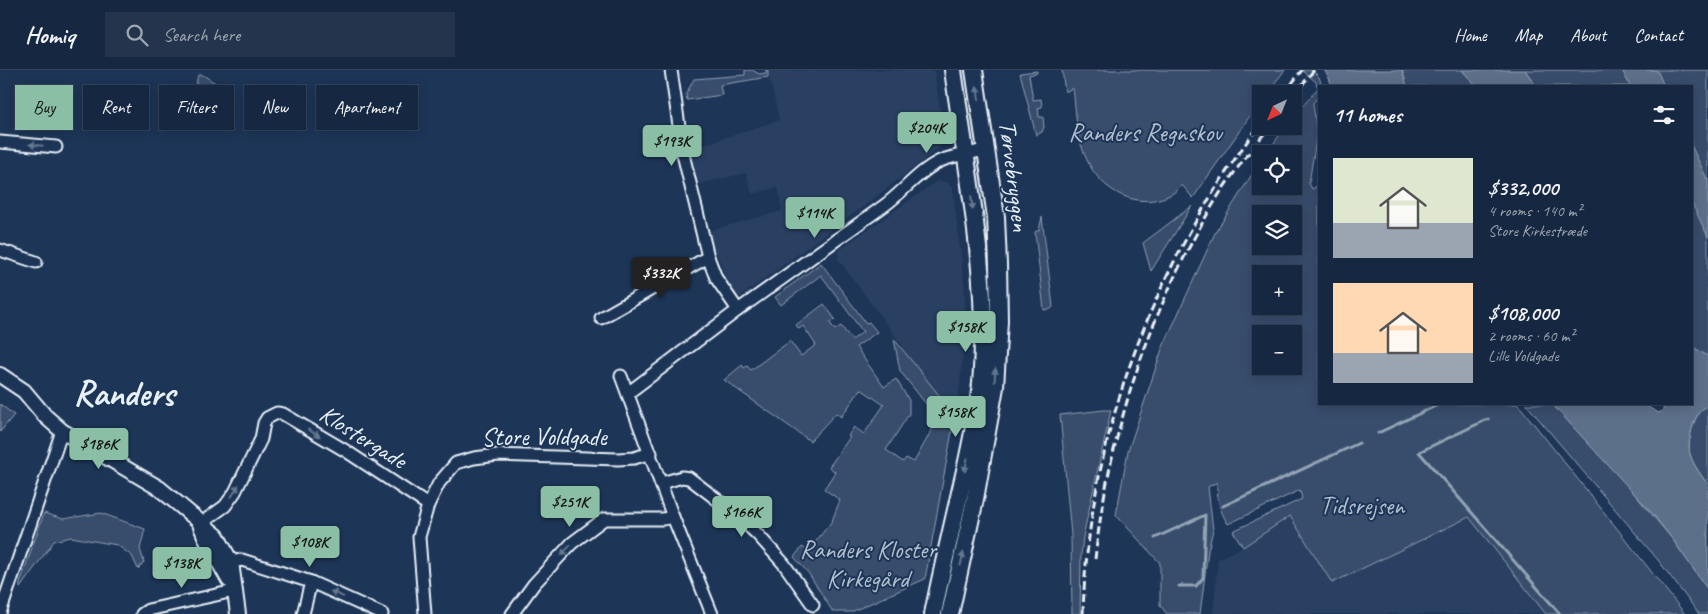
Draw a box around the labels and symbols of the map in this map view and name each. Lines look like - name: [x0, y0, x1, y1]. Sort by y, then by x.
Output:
- one-way arrow: [973, 84, 981, 100]
- north arrow: [1252, 85, 1302, 135]
- pin: $204K: [892, 112, 962, 154]
- park label: Randers Regnskov: [1068, 117, 1224, 149]
- street label: Tørvebryggen: [991, 119, 1037, 234]
- pin: $193K: [637, 124, 707, 167]
- one-way arrow: [28, 141, 44, 149]
- one-way arrow: [968, 195, 976, 211]
- pin: $114K: [780, 196, 850, 239]
- pin: $332K: [626, 256, 696, 299]
- pin: $158K: [931, 310, 1001, 353]
- one-way arrow: [992, 366, 1000, 382]
- district label: Randers: [74, 371, 178, 416]
- pin: $158K: [921, 396, 991, 438]
- street label: Klostergade: [313, 398, 414, 477]
- street label: Store Voldgade: [481, 421, 608, 453]
- pin: $186K: [64, 428, 134, 470]
- one-way arrow: [308, 428, 321, 437]
- one-way arrow: [962, 458, 970, 473]
- one-way arrow: [230, 485, 239, 498]
- pin: $251K: [535, 486, 605, 528]
- park label: Tidsrejsen: [1320, 490, 1406, 522]
- pin: $166K: [707, 496, 777, 538]
- pin: $108K: [275, 526, 345, 568]
- park label: Randers Kloster Kirkegård: [800, 534, 938, 595]
- one-way arrow: [560, 543, 572, 555]
- pin: $138K: [147, 546, 217, 589]
- one-way arrow: [958, 551, 966, 567]
- one-way arrow: [330, 590, 344, 598]

